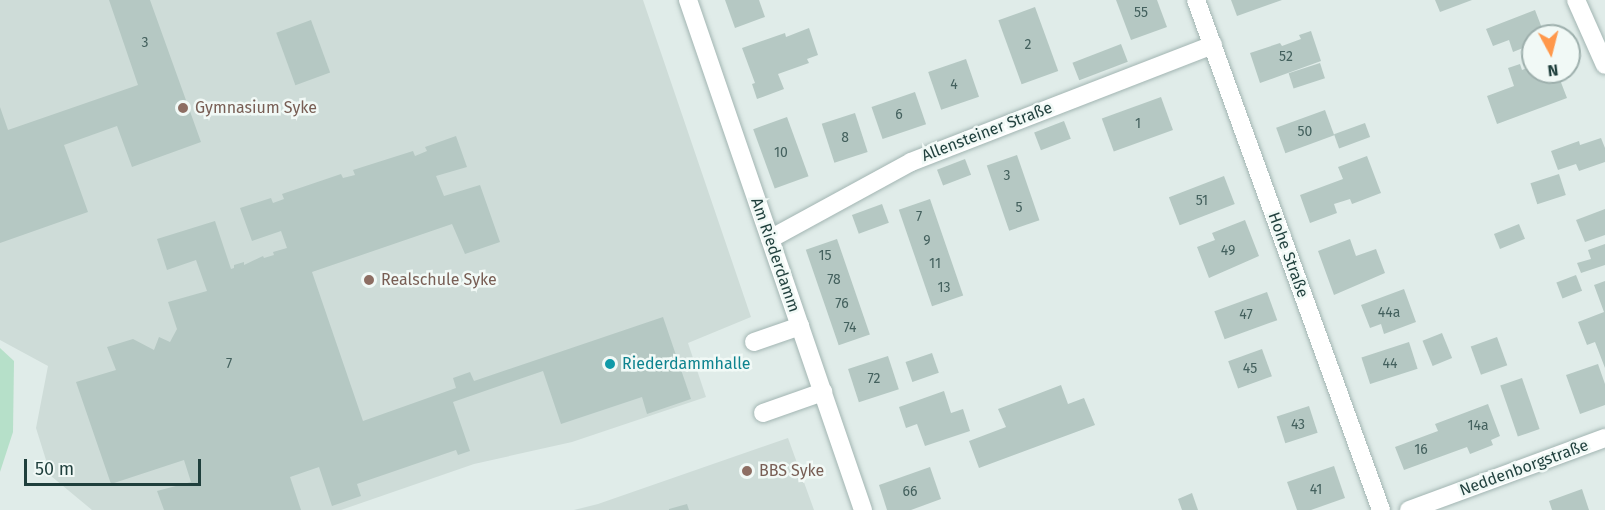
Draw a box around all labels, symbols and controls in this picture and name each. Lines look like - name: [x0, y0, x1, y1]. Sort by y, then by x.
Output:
- house number: 55: [1134, 5, 1148, 21]
- north arrow: [1521, 24, 1581, 84]
- house number: 3: [142, 35, 148, 51]
- house number: 2: [1025, 37, 1031, 53]
- house number: 52: [1279, 49, 1293, 65]
- text: N: [1547, 60, 1559, 80]
- house number: 4: [950, 77, 958, 93]
- place label: Gymnasium Syke: [195, 98, 317, 118]
- street label: Allensteiner Straße: [919, 98, 1055, 166]
- marker: Gymnasium Syke: [176, 101, 190, 115]
- house number: 6: [895, 107, 903, 123]
- house number: 1: [1135, 116, 1141, 132]
- house number: 50: [1298, 124, 1312, 140]
- house number: 8: [841, 130, 849, 146]
- house number: 10: [774, 145, 788, 161]
- house number: 3: [1004, 168, 1010, 184]
- house number: 51: [1196, 193, 1208, 209]
- street label: Am Riederdamm: [746, 195, 804, 315]
- house number: 5: [1015, 200, 1023, 216]
- house number: 7: [916, 209, 922, 225]
- street label: Hohe Straße: [1264, 210, 1312, 300]
- house number: 9: [923, 233, 931, 249]
- house number: 49: [1221, 243, 1235, 259]
- house number: 15: [818, 248, 832, 264]
- house number: 11: [929, 256, 941, 272]
- place label: Realschule Syke: [381, 270, 497, 290]
- house number: 78: [827, 272, 841, 288]
- marker: Realschule Syke: [362, 273, 376, 287]
- house number: 13: [937, 280, 951, 296]
- house number: 76: [835, 296, 849, 312]
- house number: 44a: [1378, 305, 1400, 321]
- house number: 47: [1239, 307, 1253, 323]
- house number: 74: [843, 320, 857, 336]
- place label: Riederdammhalle: [622, 354, 751, 374]
- house number: 7: [226, 356, 232, 372]
- house number: 44: [1383, 356, 1397, 372]
- marker: Riederdammhalle: [603, 357, 617, 371]
- house number: 45: [1243, 361, 1257, 377]
- house number: 72: [868, 371, 880, 387]
- house number: 43: [1291, 417, 1305, 433]
- house number: 14a: [1467, 418, 1489, 434]
- street label: Neddenborgstraße: [1457, 436, 1591, 500]
- house number: 16: [1414, 442, 1428, 458]
- scale bar: [27, 447, 204, 485]
- text: 50 m: [35, 458, 74, 480]
- place label: BBS Syke: [759, 461, 824, 481]
- marker: BBS Syke: [740, 464, 754, 478]
- house number: 41: [1310, 482, 1322, 498]
- house number: 66: [903, 484, 917, 500]

